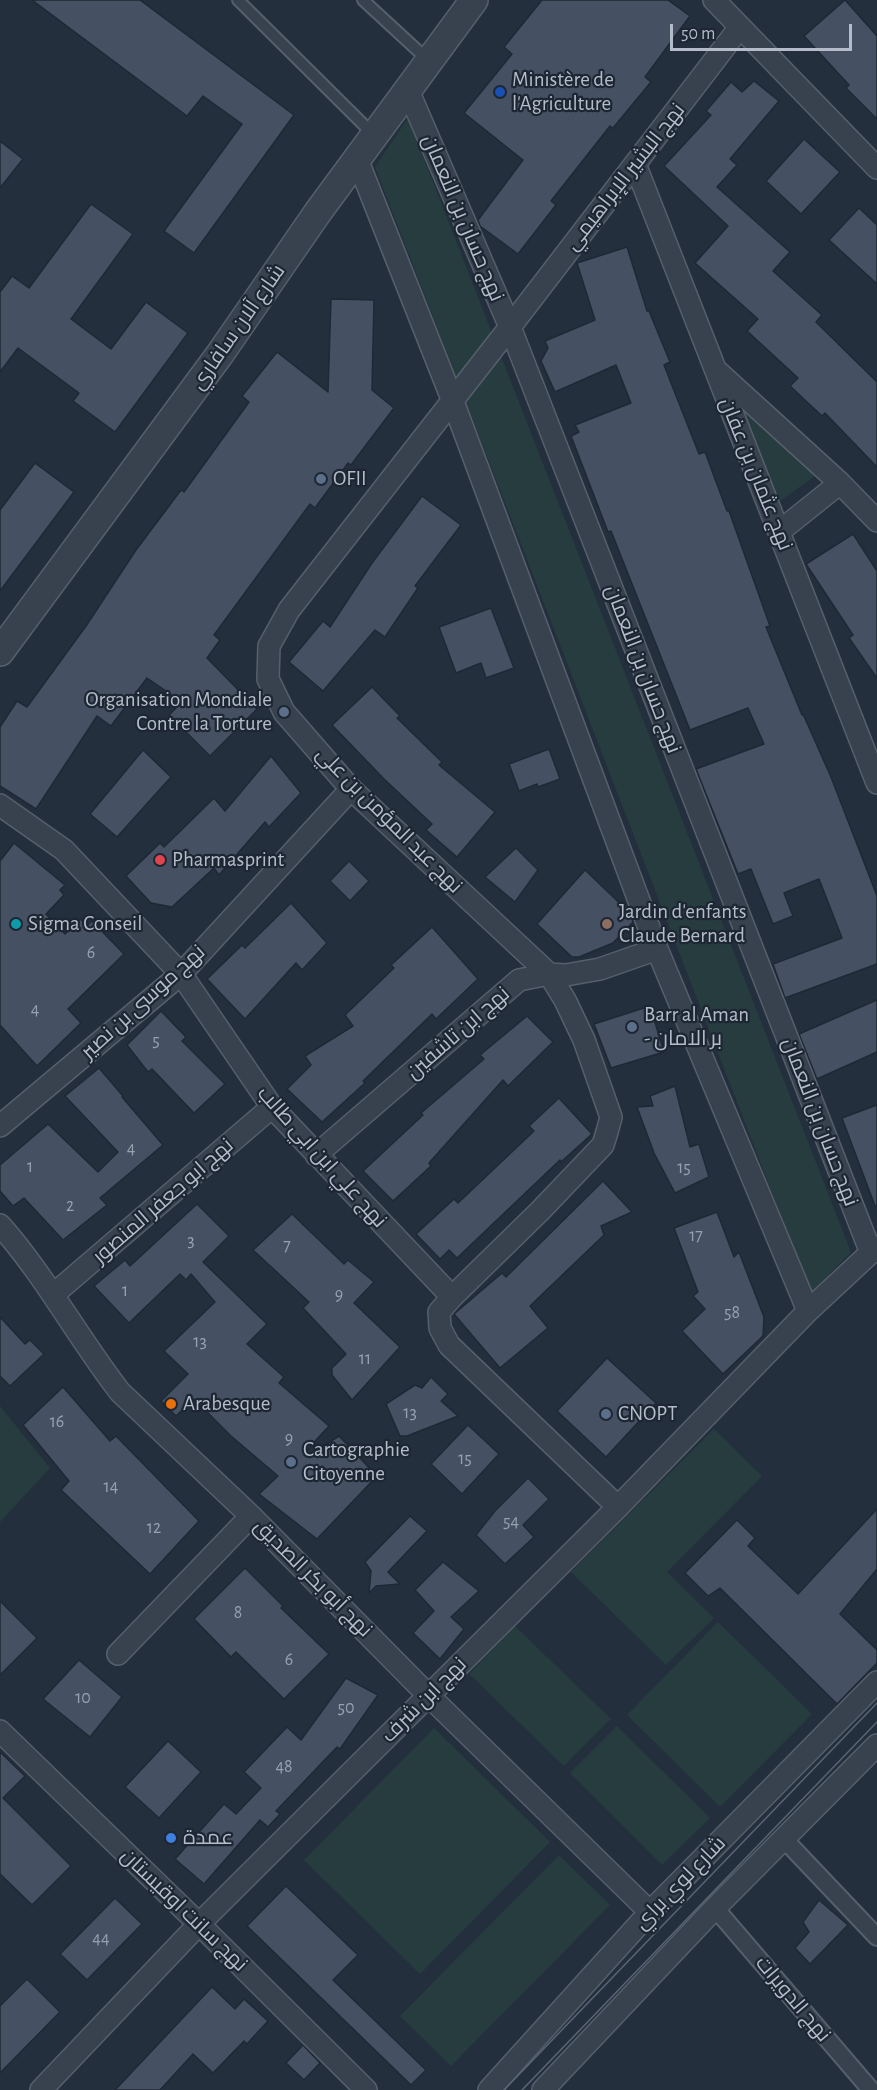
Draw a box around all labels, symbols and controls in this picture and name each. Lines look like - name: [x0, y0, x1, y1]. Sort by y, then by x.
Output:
- scale bar: [673, 12, 854, 50]
- text: 50 m: [681, 25, 715, 43]
- place label: Ministère de l'Agriculture: [512, 67, 614, 117]
- marker: Ministère de l'Agriculture: [493, 85, 507, 99]
- street label: نهج البشير الإبراهيمي: [560, 98, 690, 256]
- street label: نهج حسان بن النعمان: [417, 131, 509, 305]
- street label: شارع آلان سافاري: [185, 259, 291, 395]
- street label: نهج عثمان بن عفان: [714, 394, 798, 554]
- place label: OFII: [333, 466, 367, 492]
- marker: OFII: [314, 472, 328, 486]
- street label: نهج حسان بن النعمان: [599, 581, 687, 757]
- place label: Organisation Mondiale Contre la Torture: [85, 687, 272, 737]
- marker: Organisation Mondiale Contre la Torture: [277, 705, 291, 719]
- street label: نهج عبد المؤمن بن علي: [310, 741, 468, 899]
- place label: Pharmasprint: [172, 847, 284, 873]
- marker: Pharmasprint: [153, 853, 167, 867]
- place label: Jardin d'enfants Claude Bernard: [619, 899, 746, 949]
- place label: Sigma Conseil: [28, 911, 142, 937]
- marker: Sigma Conseil: [9, 917, 23, 931]
- marker: Jardin d'enfants Claude Bernard: [600, 917, 614, 931]
- street label: نهج موسى بن نصير: [76, 939, 210, 1065]
- house number: 6: [87, 942, 95, 964]
- street label: نهج ابن تاشفين: [401, 981, 515, 1085]
- house number: 4: [31, 999, 39, 1021]
- place label: Barr al Aman - بر الامان: [644, 1002, 749, 1052]
- marker: Barr al Aman - بر الامان: [625, 1020, 639, 1034]
- house number: 5: [152, 1030, 160, 1052]
- street label: نهج حسان بن النعمان: [776, 1034, 864, 1210]
- street label: نهج علي ابن ابي طالب: [252, 1081, 392, 1233]
- street label: نهج ابو جعفر المنصور: [87, 1133, 239, 1269]
- house number: 4: [127, 1138, 135, 1160]
- house number: 1: [27, 1156, 33, 1178]
- house number: 15: [677, 1157, 691, 1179]
- house number: 2: [66, 1195, 74, 1217]
- house number: 17: [689, 1225, 703, 1247]
- house number: 3: [187, 1230, 195, 1252]
- house number: 7: [283, 1235, 291, 1257]
- house number: 1: [122, 1280, 128, 1302]
- house number: 9: [335, 1284, 343, 1306]
- house number: 58: [724, 1302, 740, 1324]
- house number: 13: [193, 1331, 207, 1353]
- house number: 11: [359, 1348, 371, 1370]
- place label: Arabesque: [183, 1391, 271, 1417]
- marker: Arabesque: [164, 1397, 178, 1411]
- place label: CNOPT: [618, 1401, 677, 1427]
- house number: 13: [403, 1402, 417, 1424]
- marker: CNOPT: [599, 1407, 613, 1421]
- house number: 16: [50, 1411, 64, 1433]
- house number: 9: [285, 1428, 293, 1450]
- place label: Cartographie Citoyenne: [303, 1437, 410, 1487]
- house number: 15: [458, 1448, 472, 1470]
- marker: Cartographie Citoyenne: [284, 1455, 298, 1469]
- house number: 14: [104, 1476, 118, 1498]
- house number: 54: [503, 1511, 519, 1533]
- street label: نهج أبو بكر الصديق: [249, 1514, 377, 1642]
- house number: 12: [147, 1517, 161, 1539]
- house number: 8: [234, 1602, 242, 1624]
- house number: 6: [285, 1649, 293, 1671]
- street label: نهج ابن شرف: [376, 1652, 472, 1748]
- house number: 10: [75, 1687, 91, 1709]
- house number: 50: [337, 1697, 355, 1719]
- house number: 48: [275, 1756, 293, 1778]
- place label: عمدة: [183, 1825, 233, 1851]
- marker: عمدة: [164, 1831, 178, 1845]
- street label: شارع لوي براي: [629, 1831, 731, 1935]
- street label: نهج سانت اوقيستان: [115, 1843, 253, 1977]
- house number: 44: [92, 1928, 110, 1950]
- street label: نهج الدويرات: [750, 1951, 836, 2047]

